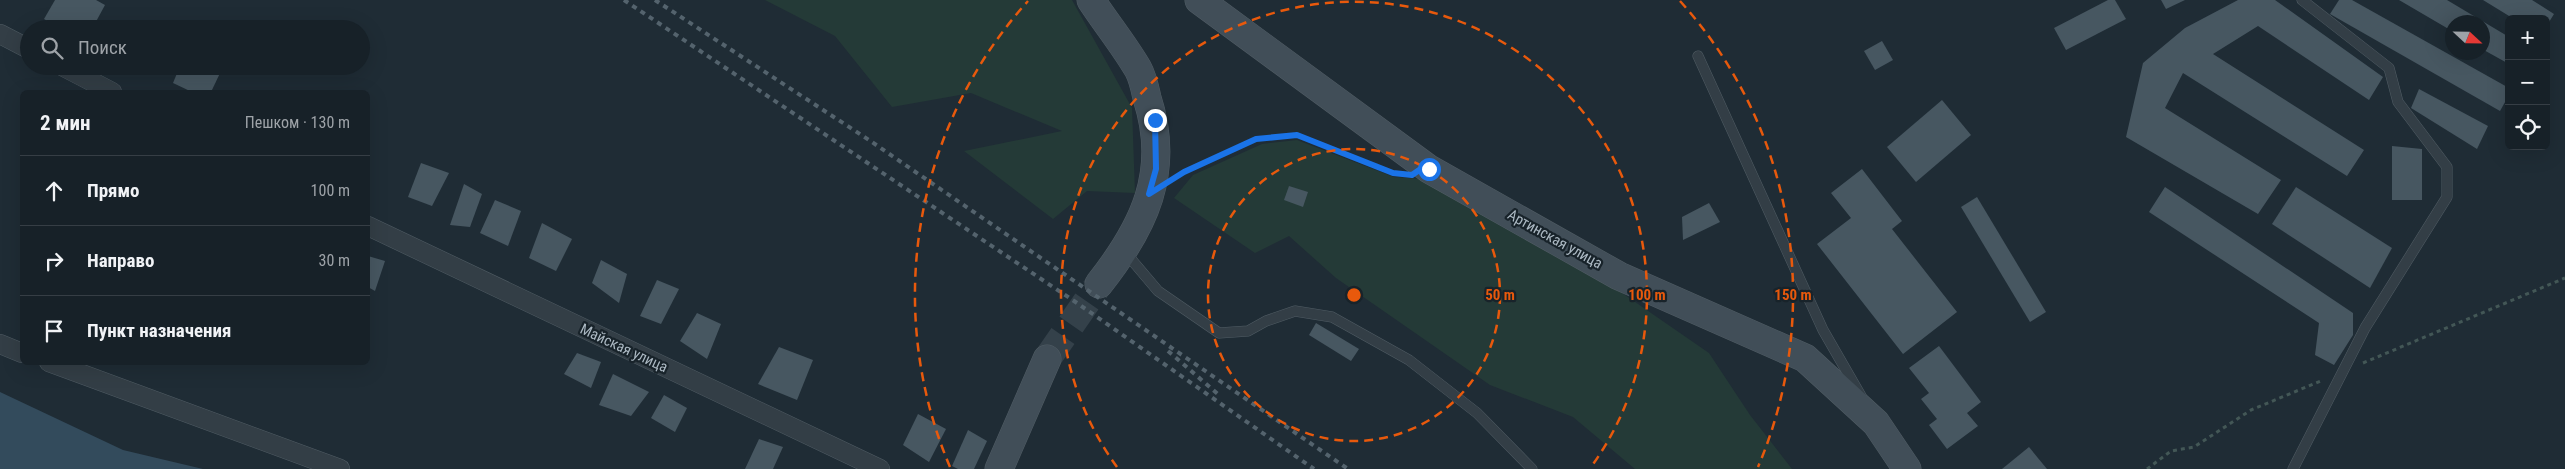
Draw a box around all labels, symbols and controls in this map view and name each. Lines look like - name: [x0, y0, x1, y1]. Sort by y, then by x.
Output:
- north arrow: [2445, 15, 2490, 60]
- map controls: [2505, 15, 2550, 150]
- button: +: [2505, 15, 2550, 60]
- search box: [20, 20, 370, 75]
- icon: search: [38, 34, 66, 62]
- text: Поиск: [78, 36, 127, 59]
- button: −: [2505, 60, 2550, 105]
- button: locate: [2505, 105, 2550, 150]
- route end: [1144, 109, 1167, 132]
- text: 2 мин: [40, 111, 90, 135]
- text: Пешком · 130 m: [245, 113, 350, 132]
- route start: [1418, 158, 1441, 181]
- icon: ahead: [40, 177, 68, 205]
- text: Прямо: [87, 179, 140, 202]
- text: 100 m: [311, 181, 350, 200]
- street label: Артинская улица: [1505, 206, 1605, 272]
- icon: right: [40, 247, 68, 275]
- text: Направо: [87, 249, 154, 272]
- text: 30 m: [318, 251, 350, 270]
- centre of rings: [1345, 286, 1363, 304]
- text: 50 m: [1485, 286, 1515, 304]
- text: 100 m: [1628, 286, 1666, 304]
- text: 150 m: [1774, 286, 1812, 304]
- icon: arrive: [40, 317, 68, 345]
- text: Пункт назначения: [87, 319, 231, 342]
- street label: Майская улица: [577, 320, 671, 376]

